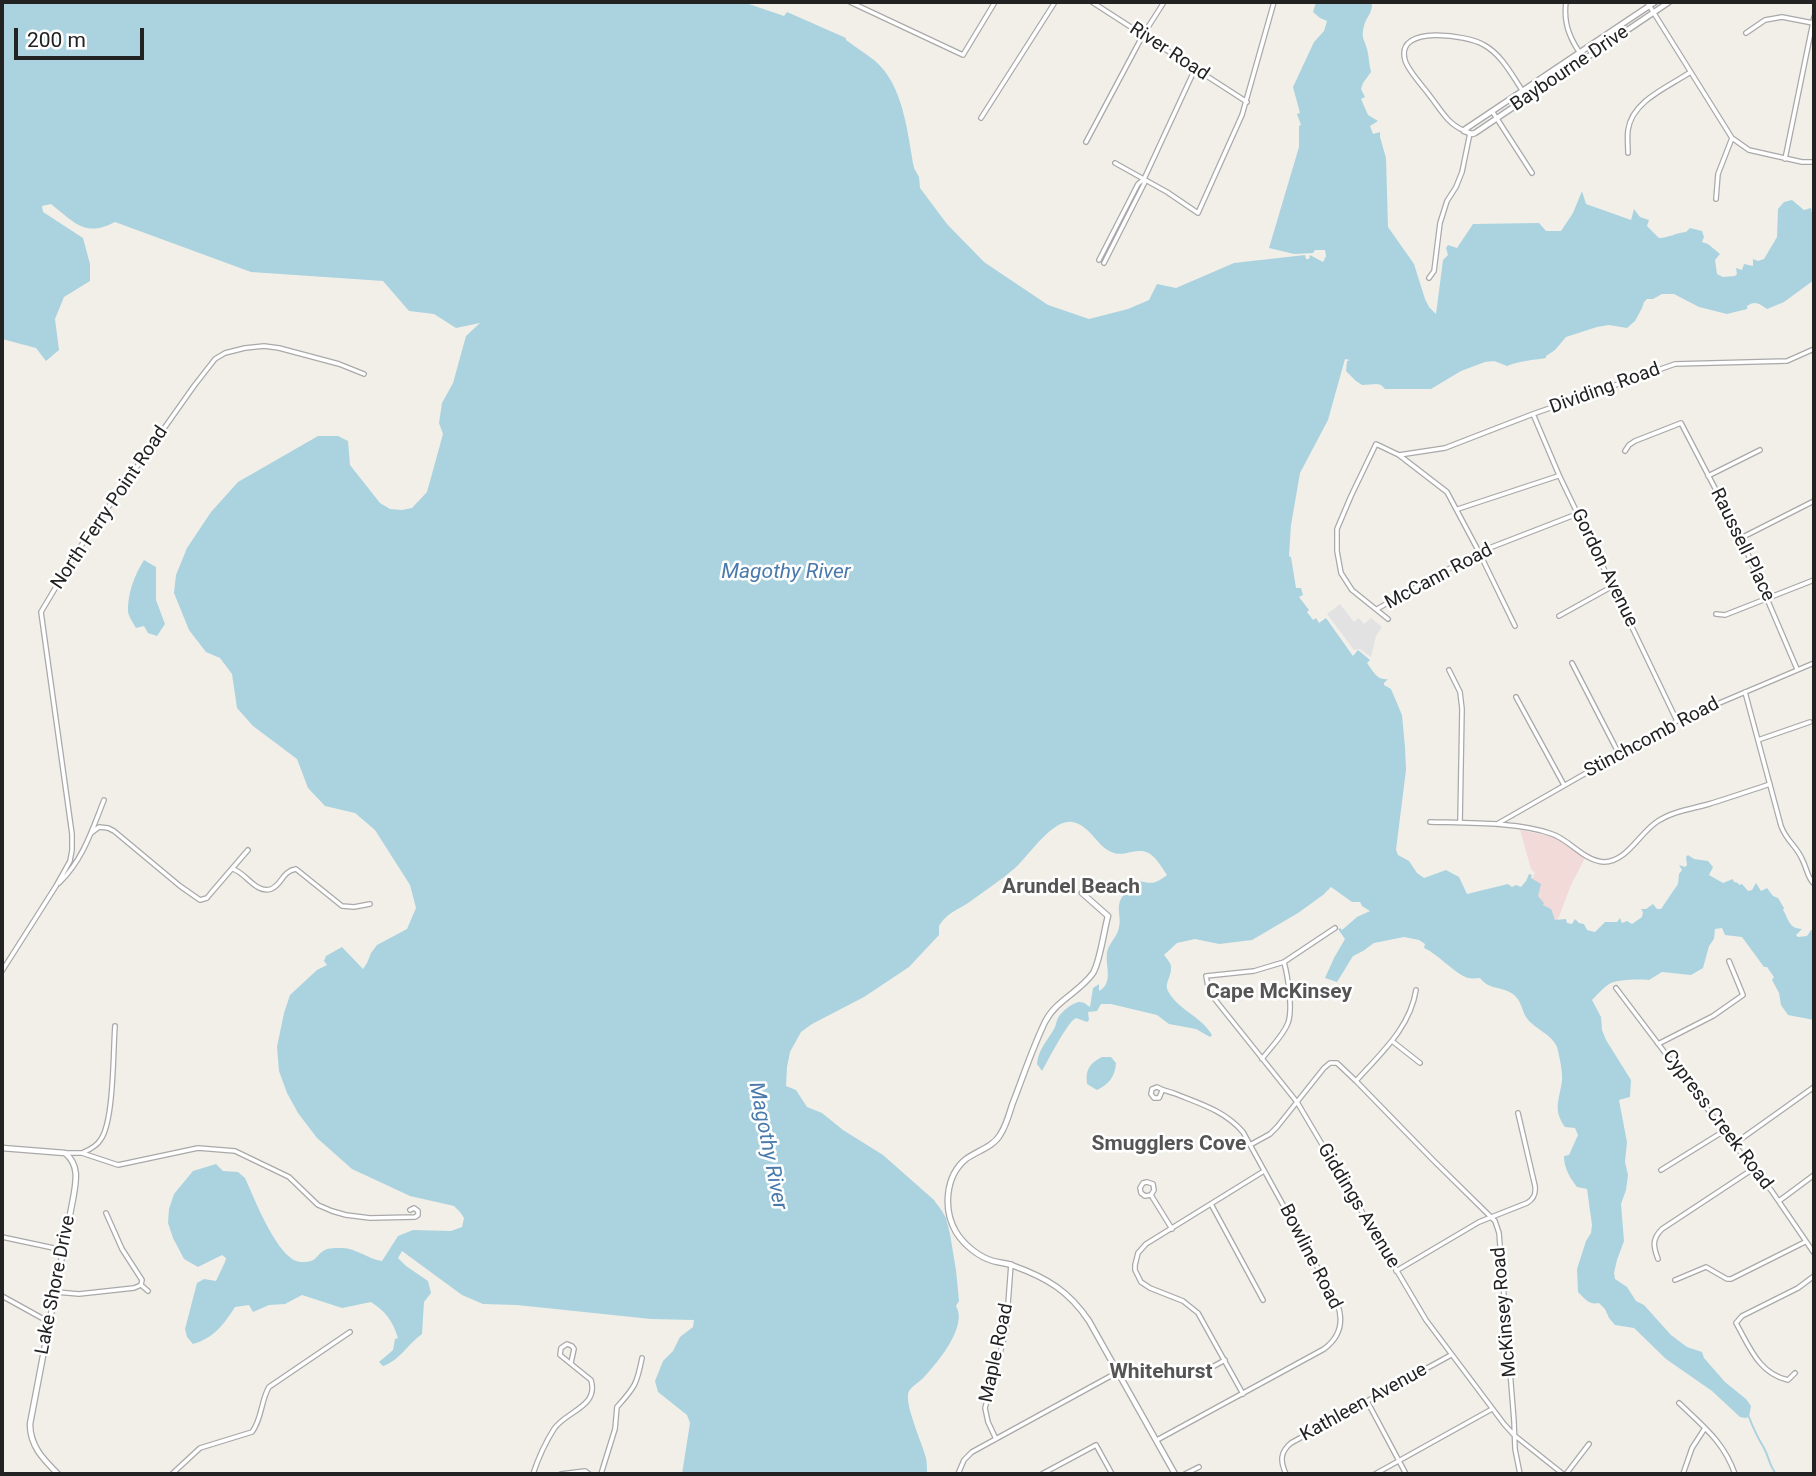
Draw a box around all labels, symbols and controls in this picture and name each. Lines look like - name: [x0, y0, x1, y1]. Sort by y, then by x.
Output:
- scale bar: [18, 14, 147, 58]
- street label: River Road: [1125, 18, 1213, 86]
- street label: Baybourne Drive: [1507, 21, 1633, 117]
- text: 200 m: [27, 28, 86, 52]
- street label: Dividing Road: [1547, 358, 1663, 420]
- street label: North Ferry Point Road: [47, 422, 173, 594]
- street label: Raussell Place: [1705, 485, 1779, 605]
- street label: Gordon Avenue: [1565, 505, 1643, 631]
- street label: McCann Road: [1381, 539, 1497, 615]
- water label: Magothy River: [721, 560, 851, 586]
- street label: Stinchcomb Road: [1581, 693, 1723, 783]
- district label: Arundel Beach: [1002, 875, 1140, 901]
- district label: Cape McKinsey: [1206, 980, 1352, 1006]
- street label: Cypress Creek Road: [1657, 1045, 1777, 1195]
- water label: Magothy River: [742, 1080, 792, 1212]
- district label: Smugglers Cove: [1092, 1132, 1246, 1158]
- street label: Giddings Avenue: [1312, 1140, 1404, 1272]
- street label: Bowline Road: [1274, 1201, 1346, 1313]
- street label: Lake Shore Drive: [31, 1214, 81, 1356]
- street label: McKinsey Road: [1488, 1246, 1522, 1378]
- street label: Maple Road: [975, 1301, 1019, 1405]
- street label: Kathleen Avenue: [1297, 1359, 1431, 1447]
- district label: Whitehurst: [1109, 1360, 1213, 1386]

